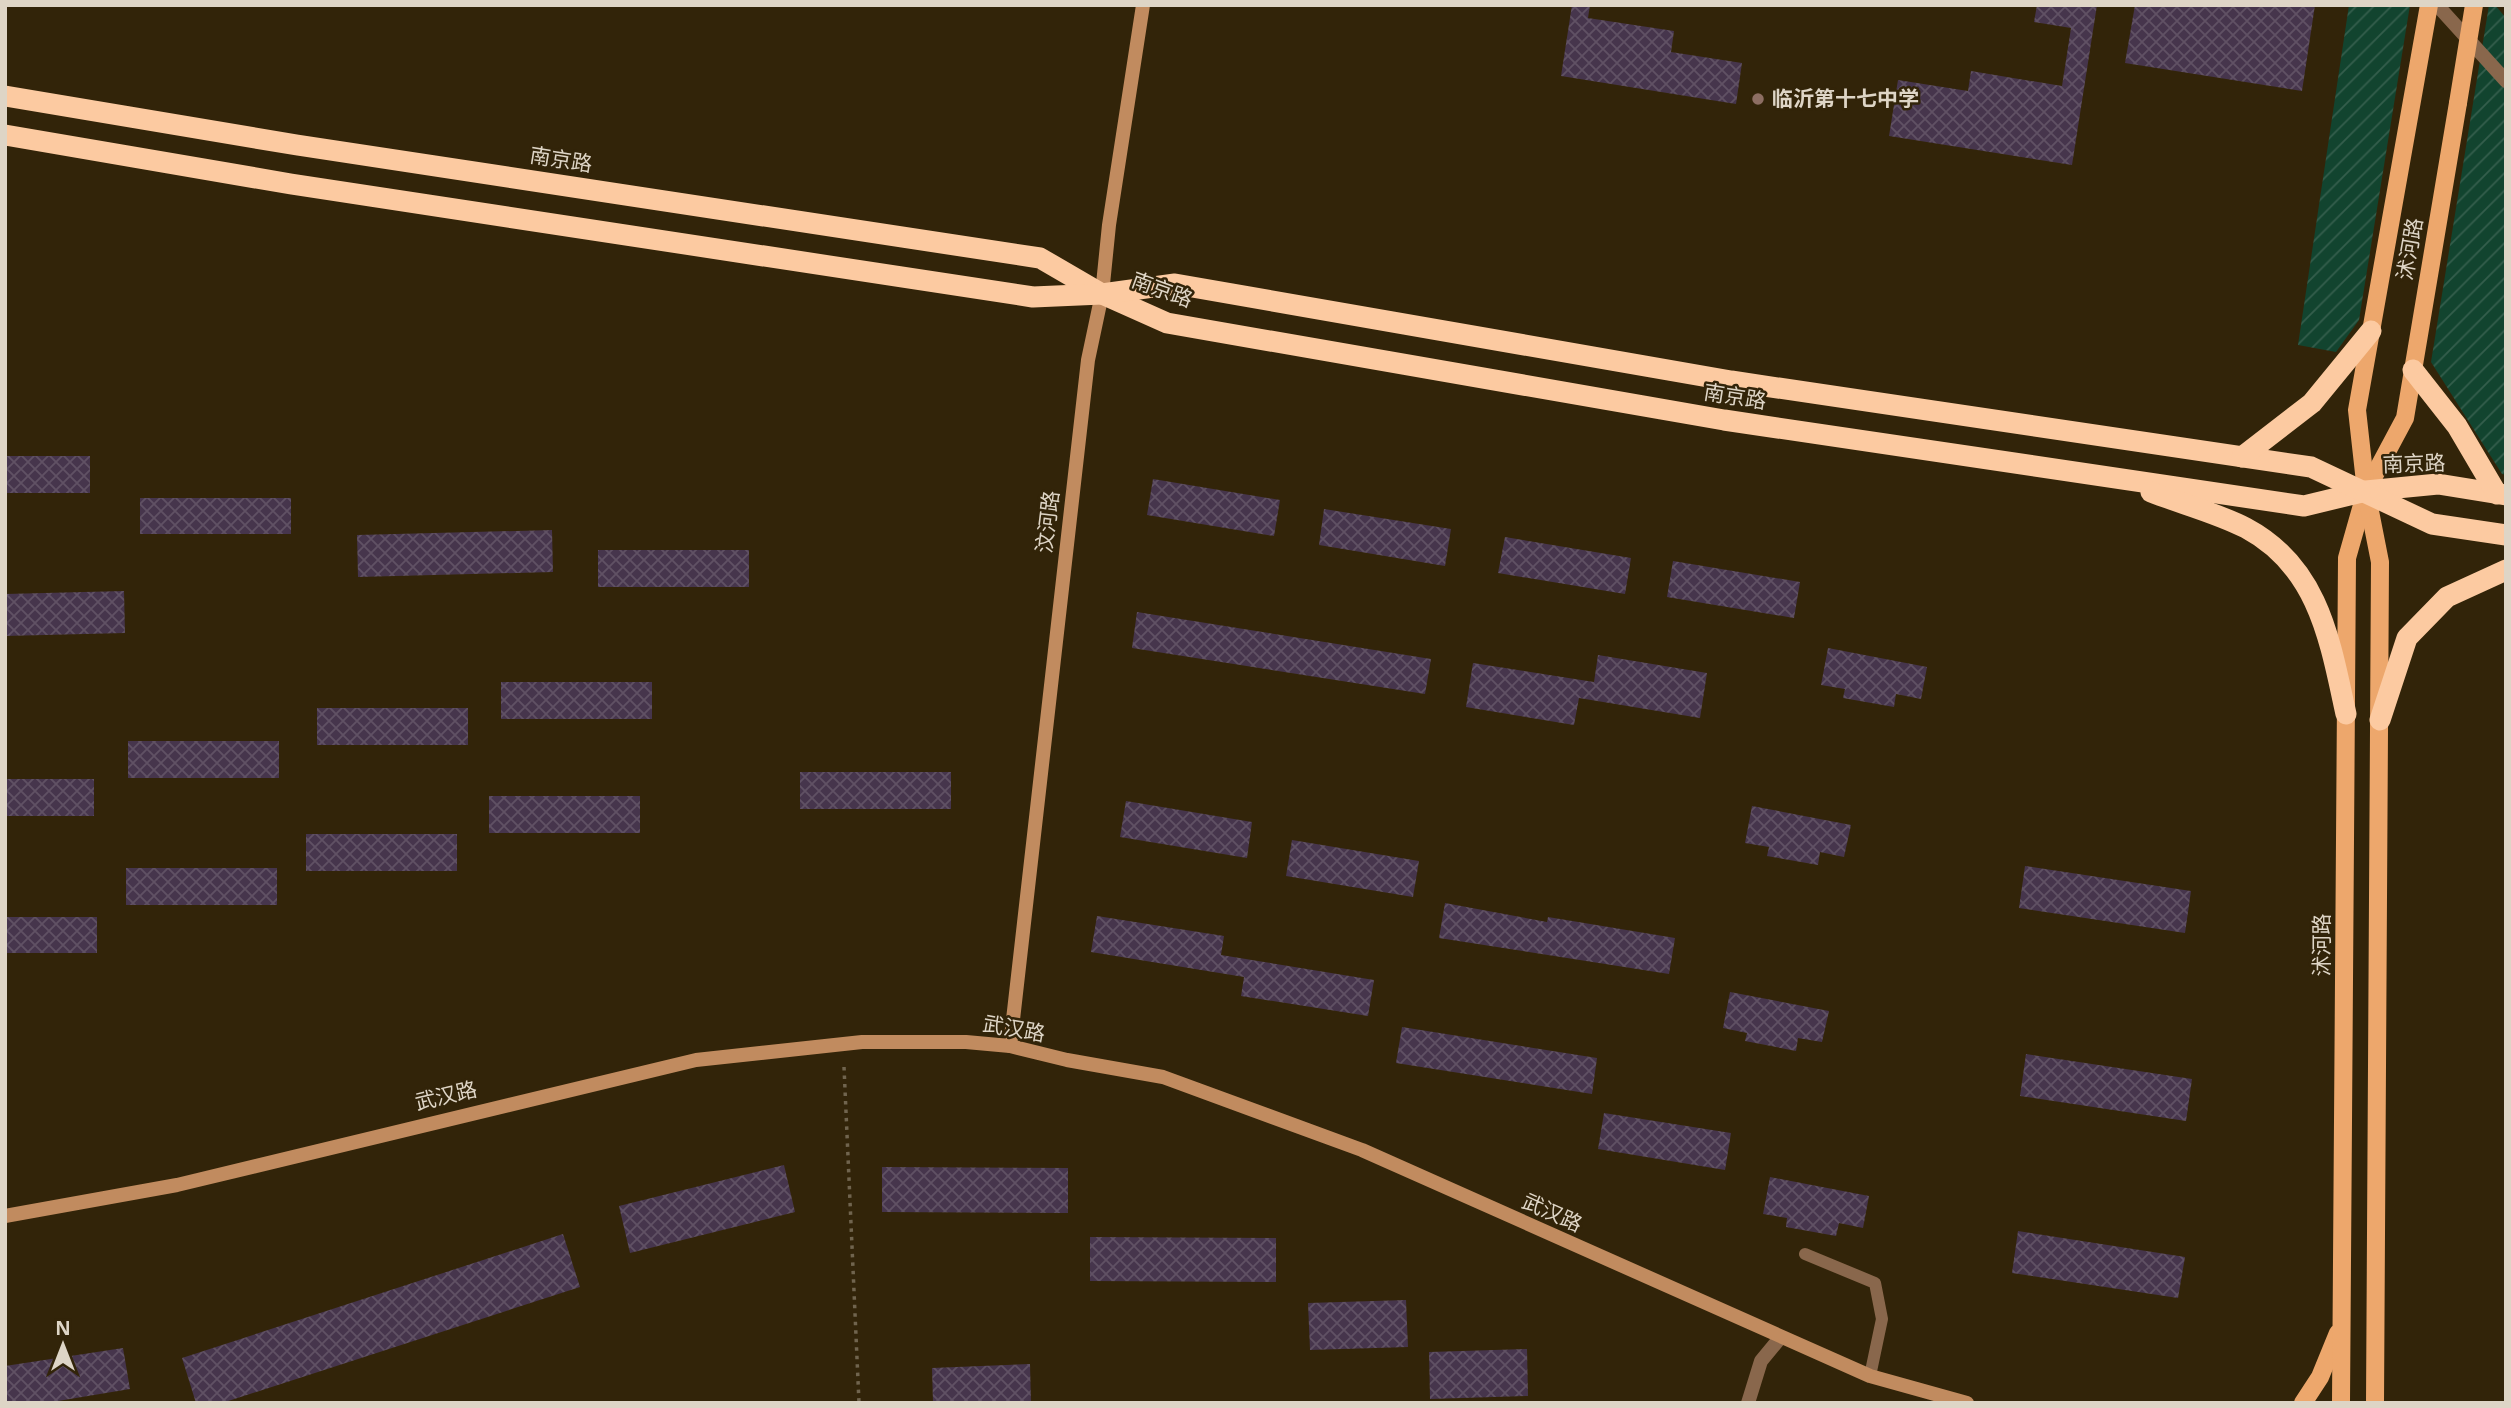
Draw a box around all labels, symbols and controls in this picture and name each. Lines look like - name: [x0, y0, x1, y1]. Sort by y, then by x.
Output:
- place label: 临沂第十七中学: [1772, 84, 1919, 112]
- marker: 临沂第十七中学: [1750, 91, 1766, 107]
- street label: 南京路: [528, 140, 594, 178]
- street label: 沭河路: [2390, 215, 2428, 282]
- street label: 南京路: [1128, 265, 1197, 313]
- street label: 南京路: [1702, 377, 1768, 415]
- street label: 南京路: [2382, 448, 2446, 478]
- street label: 汶河路: [1029, 489, 1065, 555]
- street label: 沭河路: [2307, 914, 2335, 977]
- street label: 武汉路: [981, 1009, 1048, 1047]
- street label: 武汉路: [412, 1074, 480, 1116]
- street label: 武汉路: [1518, 1186, 1587, 1238]
- north arrow: [28, 1310, 98, 1380]
- text: N: [55, 1315, 71, 1341]

